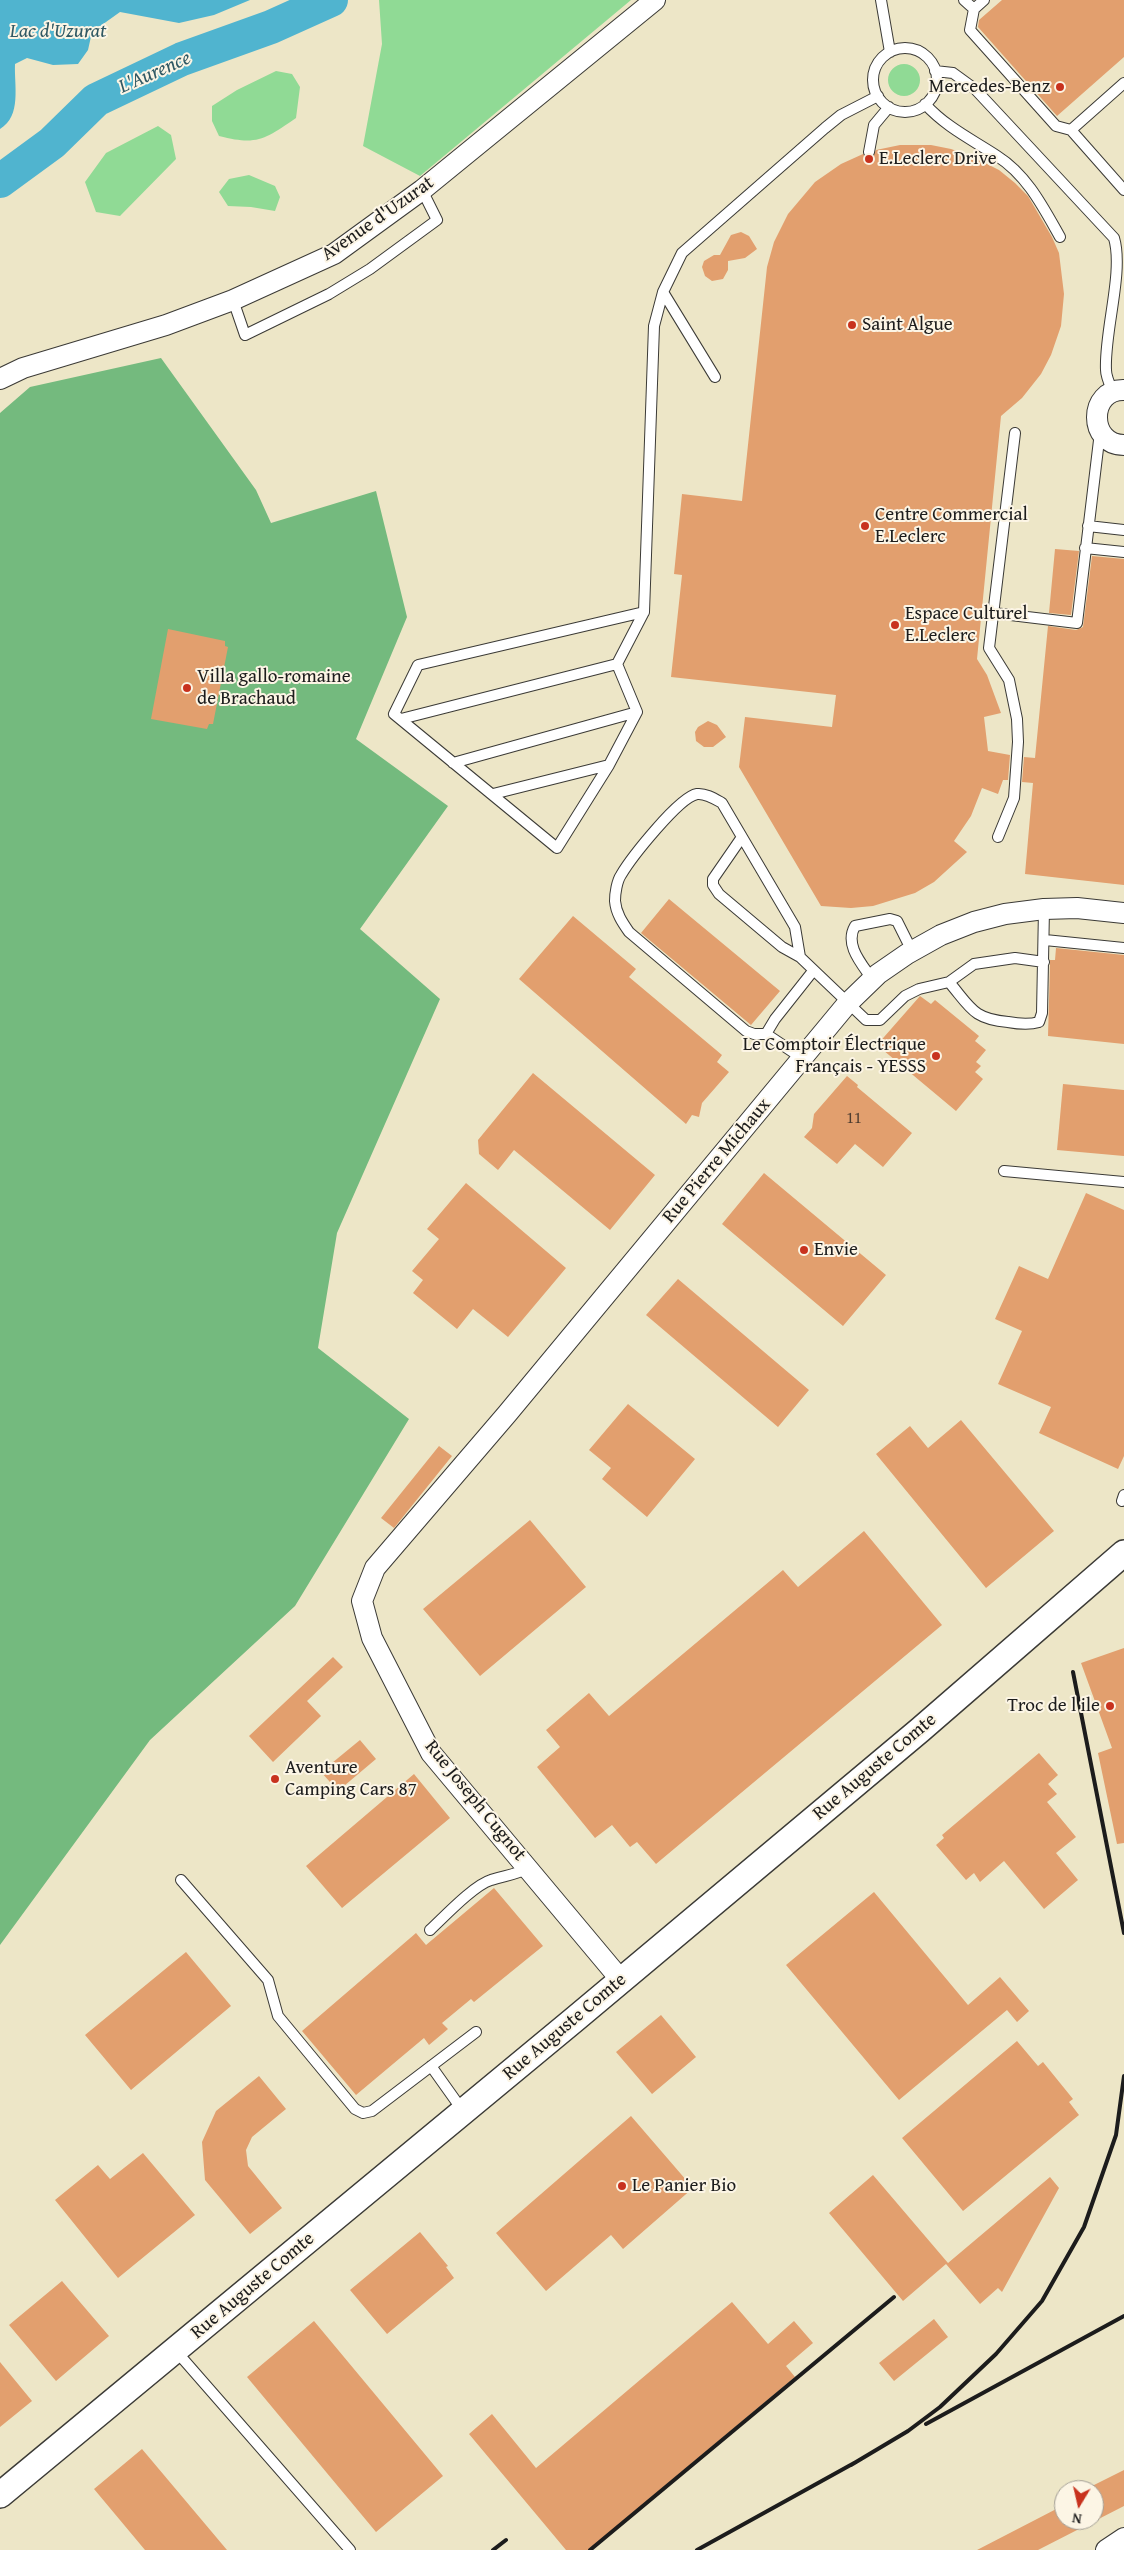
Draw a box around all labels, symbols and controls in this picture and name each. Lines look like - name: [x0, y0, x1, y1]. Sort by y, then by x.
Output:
- water label: Lac d'Uzurat: [10, 20, 106, 44]
- water label: L'Aurence: [115, 47, 195, 99]
- place label: Mercedes-Benz: [929, 76, 1050, 98]
- marker: Mercedes-Benz: [1054, 81, 1066, 93]
- place label: E.Leclerc Drive: [879, 148, 997, 170]
- marker: E.Leclerc Drive: [863, 153, 875, 165]
- street label: Avenue d'Uzurat: [317, 172, 439, 266]
- place label: Saint Algue: [862, 314, 953, 336]
- marker: Saint Algue: [846, 319, 858, 331]
- place label: Centre Commercial E.Leclerc: [875, 504, 1028, 548]
- marker: Centre Commercial E.Leclerc: [859, 520, 871, 532]
- place label: Espace Culturel E.Leclerc: [905, 603, 1028, 647]
- marker: Espace Culturel E.Leclerc: [889, 619, 901, 631]
- place label: Villa gallo-romaine de Brachaud: [197, 666, 351, 710]
- marker: Villa gallo-romaine de Brachaud: [181, 682, 193, 694]
- place label: Le Comptoir Électrique Français - YESSS: [743, 1034, 926, 1078]
- marker: Le Comptoir Électrique Français - YESSS: [930, 1050, 942, 1062]
- street label: Rue Pierre Michaux: [658, 1094, 776, 1228]
- house number: 11: [846, 1109, 862, 1129]
- place label: Envie: [814, 1239, 858, 1261]
- marker: Envie: [798, 1244, 810, 1256]
- place label: Troc de l ile: [1007, 1695, 1100, 1717]
- marker: Troc de l ile: [1104, 1700, 1116, 1712]
- street label: Rue Auguste Comte: [809, 1709, 941, 1825]
- street label: Rue Joseph Cugnot: [419, 1736, 531, 1866]
- place label: Aventure Camping Cars 87: [285, 1757, 417, 1801]
- marker: Aventure Camping Cars 87: [269, 1773, 281, 1785]
- street label: Rue Auguste Comte: [499, 1969, 631, 2085]
- place label: Le Panier Bio: [632, 2175, 736, 2197]
- marker: Le Panier Bio: [616, 2180, 628, 2192]
- street label: Rue Auguste Comte: [187, 2228, 319, 2344]
- north arrow: [1054, 2480, 1104, 2530]
- text: N: [1071, 2508, 1083, 2529]

